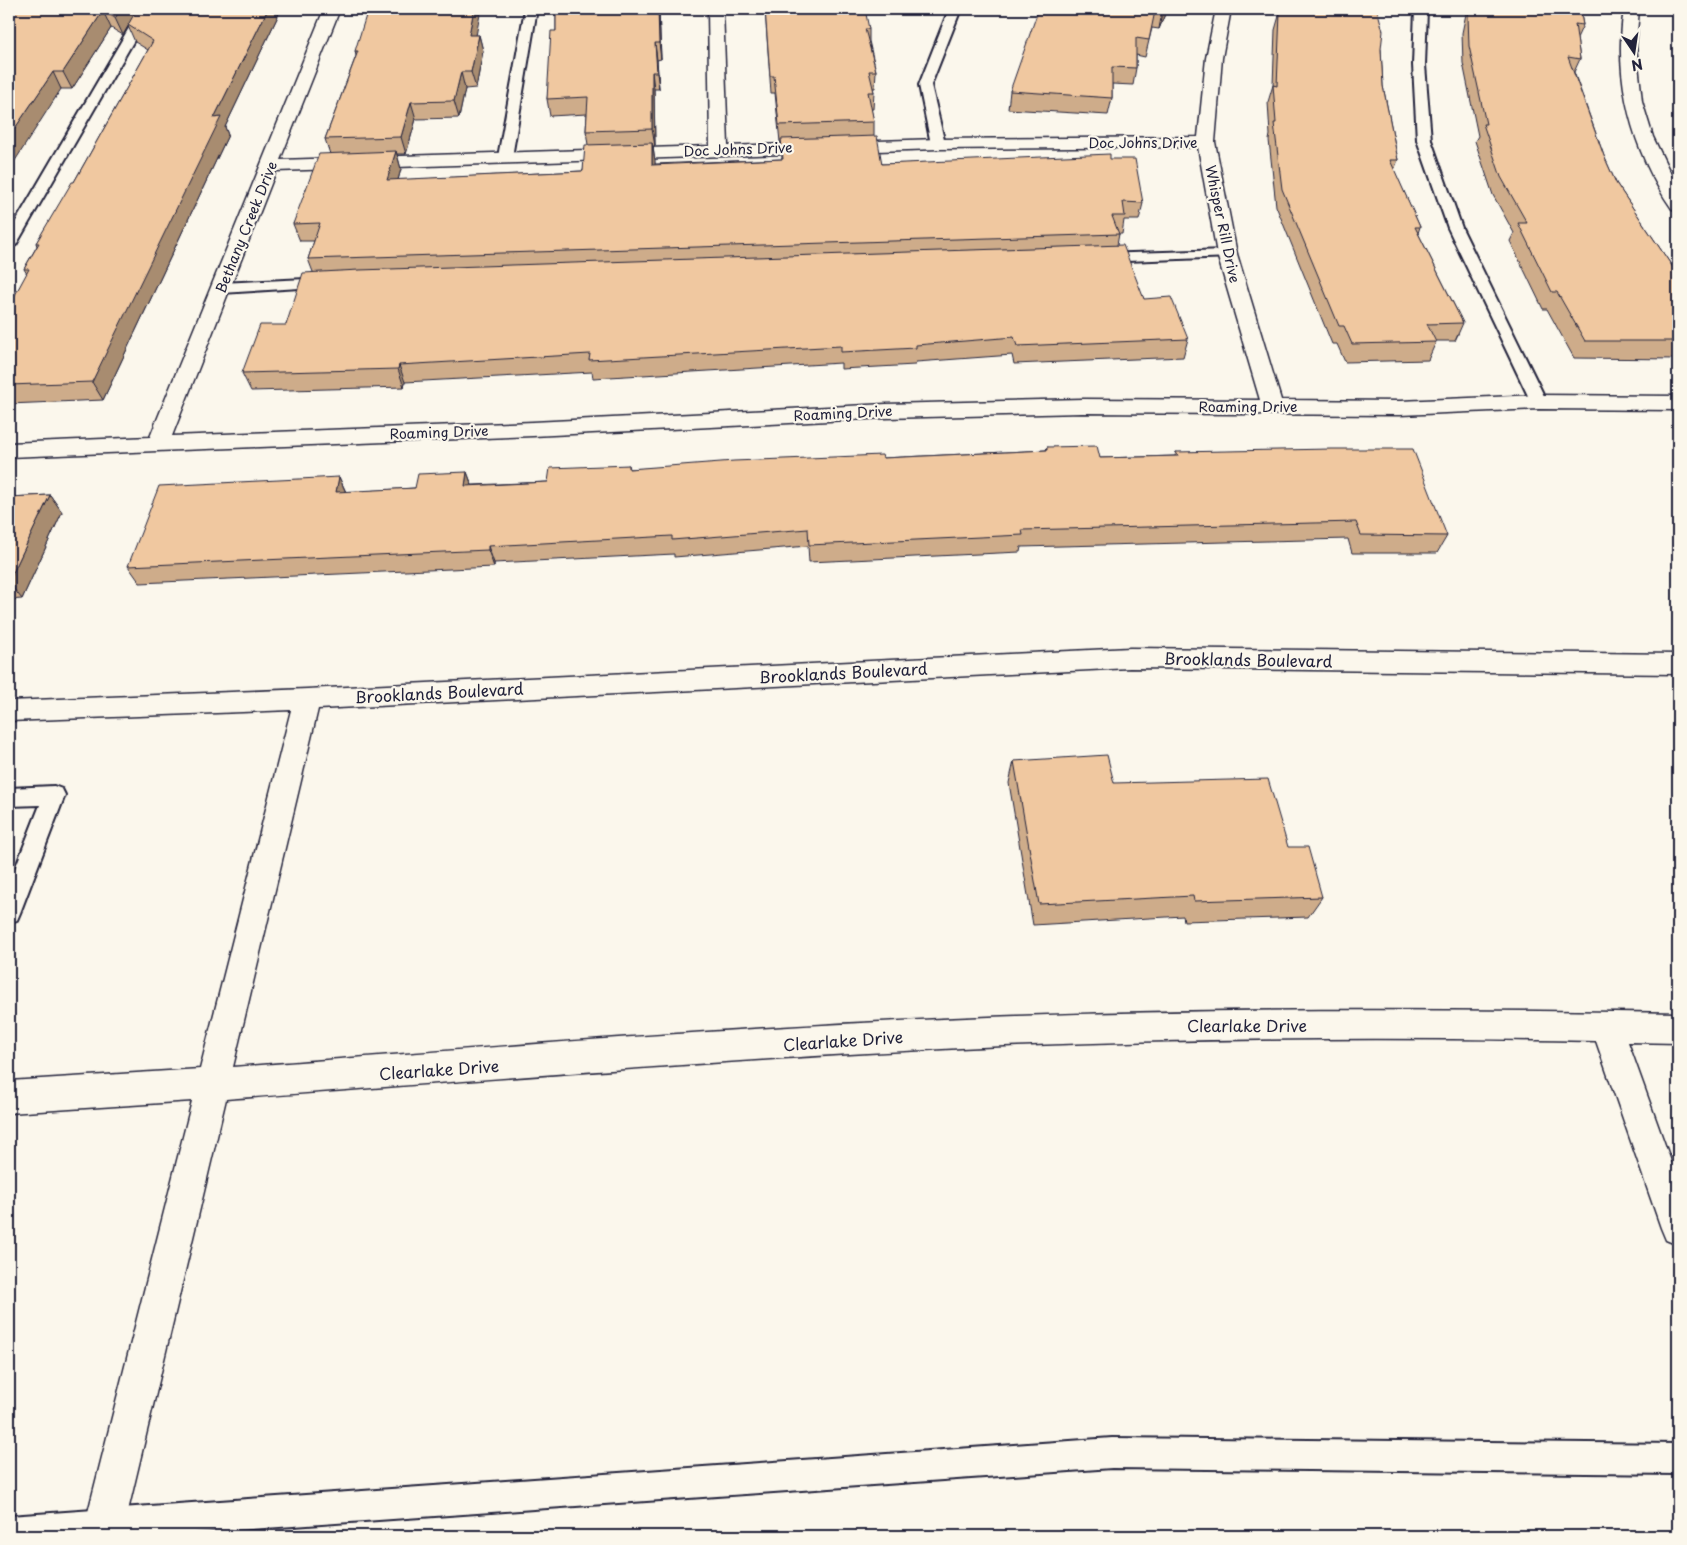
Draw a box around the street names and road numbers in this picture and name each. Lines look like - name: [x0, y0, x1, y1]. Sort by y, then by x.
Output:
- street label: Doc Johns Drive: [1088, 132, 1198, 153]
- street label: Doc Johns Drive: [683, 137, 793, 161]
- street label: Bethany Creek Drive: [210, 158, 282, 296]
- street label: Whisper Rill Drive: [1200, 163, 1246, 285]
- street label: Roaming Drive: [1199, 396, 1297, 417]
- street label: Roaming Drive: [793, 400, 893, 426]
- street label: Roaming Drive: [389, 420, 489, 444]
- street label: Brooklands Boulevard: [1163, 646, 1333, 672]
- street label: Brooklands Boulevard: [758, 656, 928, 688]
- street label: Brooklands Boulevard: [354, 676, 524, 708]
- street label: Clearlake Drive: [1187, 1013, 1307, 1037]
- street label: Clearlake Drive: [782, 1024, 904, 1056]
- street label: Clearlake Drive: [378, 1053, 500, 1085]

